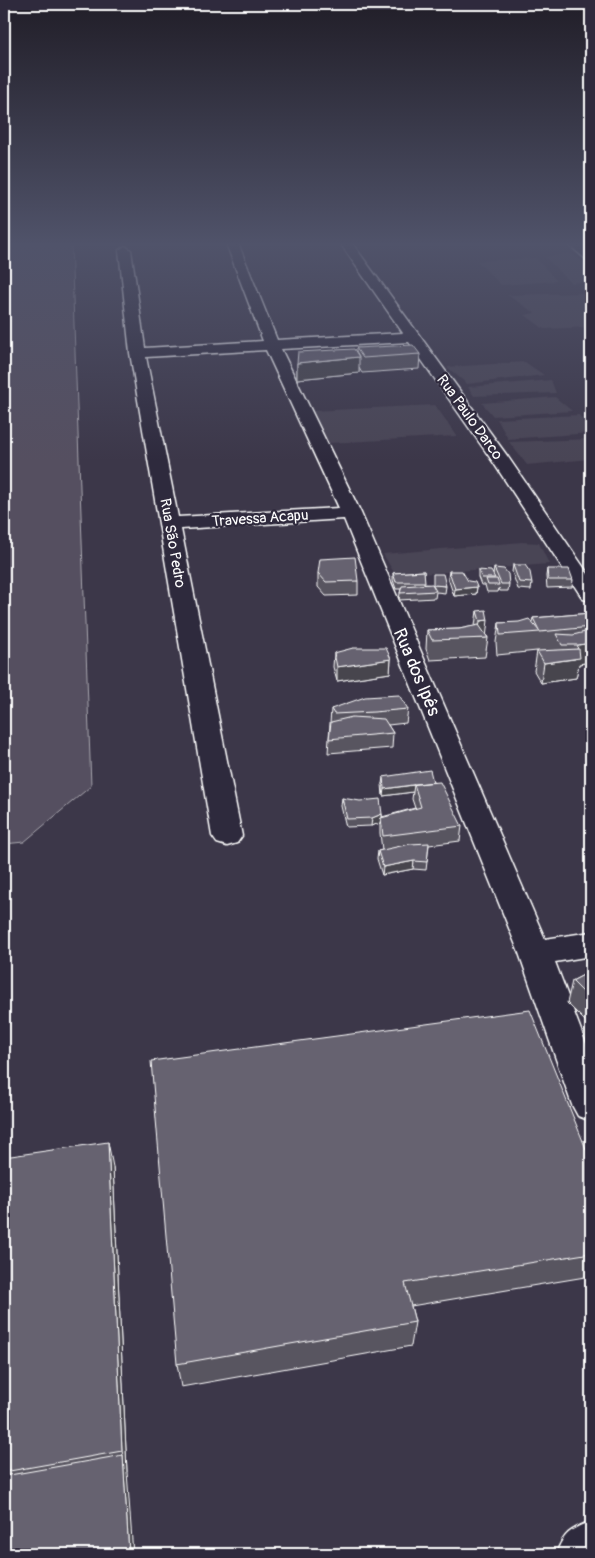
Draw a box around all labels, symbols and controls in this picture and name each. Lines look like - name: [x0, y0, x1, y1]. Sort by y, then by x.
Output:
- street label: Rua Paulo Darco: [432, 371, 507, 464]
- street label: Rua São Pedro: [155, 497, 190, 589]
- street label: Travessa Acapu: [211, 506, 309, 531]
- street label: Rua dos Ipês: [388, 625, 445, 720]

